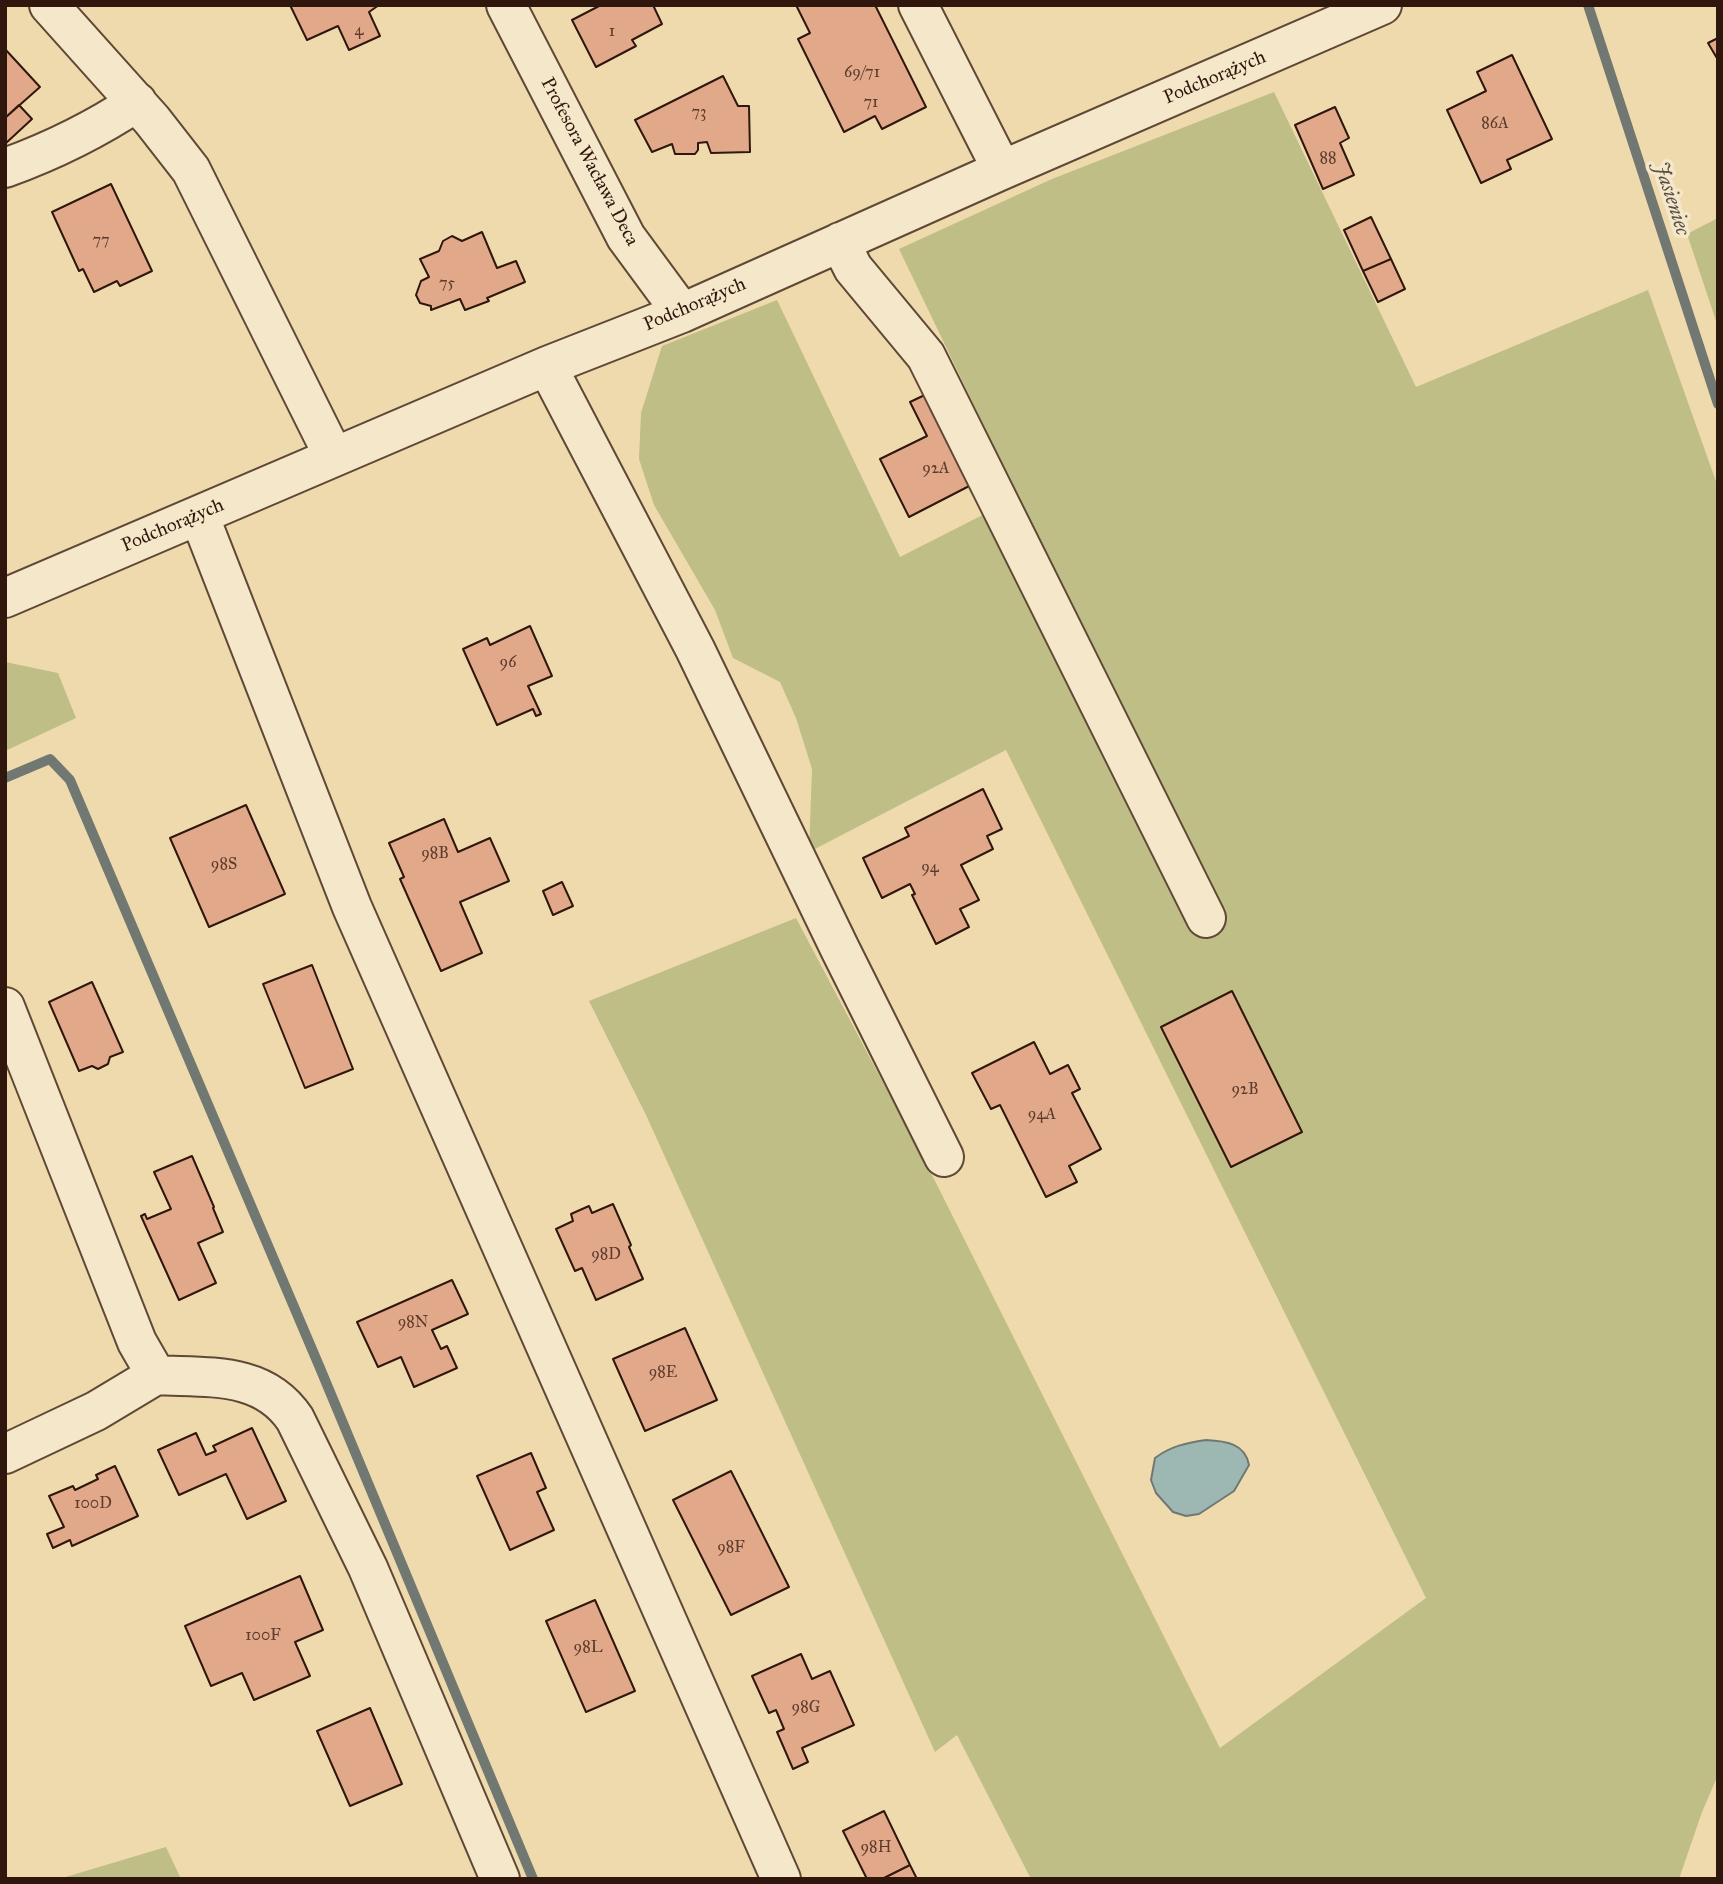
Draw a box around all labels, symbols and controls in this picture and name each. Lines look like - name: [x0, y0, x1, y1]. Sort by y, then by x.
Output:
- house number: 4: [355, 21, 363, 41]
- house number: 1: [609, 22, 615, 42]
- street label: Podchorążych: [1160, 46, 1270, 110]
- house number: 69/71: [844, 63, 880, 83]
- street label: Profesora Wacława Deca: [535, 74, 643, 250]
- house number: 71: [864, 93, 878, 113]
- house number: 73: [692, 103, 706, 123]
- house number: 86A: [1481, 114, 1509, 134]
- house number: 88: [1319, 149, 1337, 169]
- water label: Jasieniec: [1647, 159, 1695, 239]
- house number: 77: [92, 231, 110, 251]
- street label: Podchorążych: [640, 273, 750, 337]
- house number: 75: [439, 274, 455, 294]
- house number: 92A: [922, 459, 950, 479]
- street label: Podchorążych: [118, 494, 228, 558]
- house number: 96: [500, 653, 516, 673]
- house number: 98B: [421, 844, 449, 864]
- house number: 98S: [211, 855, 237, 875]
- house number: 94: [921, 858, 939, 878]
- house number: 92B: [1231, 1080, 1259, 1100]
- house number: 94A: [1028, 1105, 1056, 1125]
- house number: 98D: [591, 1245, 621, 1265]
- house number: 98N: [398, 1313, 428, 1333]
- house number: 98E: [649, 1363, 677, 1383]
- house number: 100D: [74, 1494, 112, 1514]
- house number: 98F: [717, 1538, 745, 1558]
- house number: 100F: [245, 1626, 281, 1646]
- house number: 98L: [574, 1638, 602, 1658]
- house number: 98G: [792, 1698, 820, 1718]
- house number: 98H: [861, 1838, 891, 1858]

